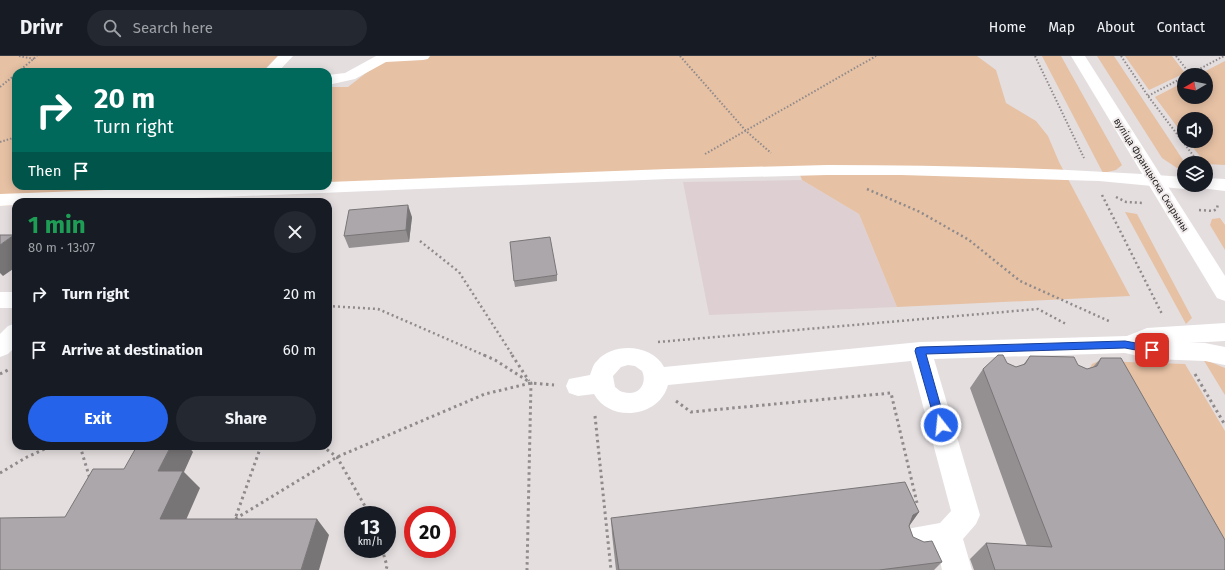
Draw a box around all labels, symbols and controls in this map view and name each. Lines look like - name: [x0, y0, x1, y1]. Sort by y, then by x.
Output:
- search box: [87, 10, 367, 46]
- text: Drivr: [20, 16, 63, 39]
- icon: search: [101, 17, 123, 39]
- text: Search here: [133, 19, 213, 37]
- text: Home: [989, 19, 1026, 36]
- text: Map: [1048, 19, 1075, 36]
- text: About: [1097, 19, 1135, 36]
- text: Contact: [1157, 19, 1205, 36]
- north arrow: [1177, 68, 1213, 104]
- map controls: [1177, 68, 1213, 192]
- text: 20 m: [94, 82, 155, 115]
- icon: right: [28, 84, 80, 136]
- button: sound: [1177, 112, 1213, 148]
- street label: вуліца Францыска Скарыны: [1111, 115, 1192, 234]
- text: Turn right: [94, 116, 174, 138]
- button: layers: [1177, 156, 1213, 192]
- icon: arrive: [70, 160, 92, 182]
- text: Then: [28, 162, 62, 180]
- text: 1 min: [28, 211, 86, 239]
- button: close: [274, 211, 316, 253]
- text: 80 m · 13:07: [28, 240, 95, 255]
- icon: right: [28, 283, 50, 305]
- text: Turn right: [62, 285, 129, 303]
- text: 20 m: [283, 285, 316, 303]
- pin: [1135, 333, 1169, 367]
- icon: arrive: [28, 339, 50, 361]
- icon: arrive: [1141, 339, 1163, 361]
- text: Arrive at destination: [62, 341, 203, 359]
- text: 60 m: [283, 341, 316, 359]
- button: Exit: [28, 396, 168, 442]
- button: Share: [176, 396, 316, 442]
- position arrow: [920, 404, 962, 446]
- speed limit sign: 20: [404, 506, 456, 558]
- text: 13: [360, 515, 380, 539]
- text: km/h: [358, 536, 382, 548]

